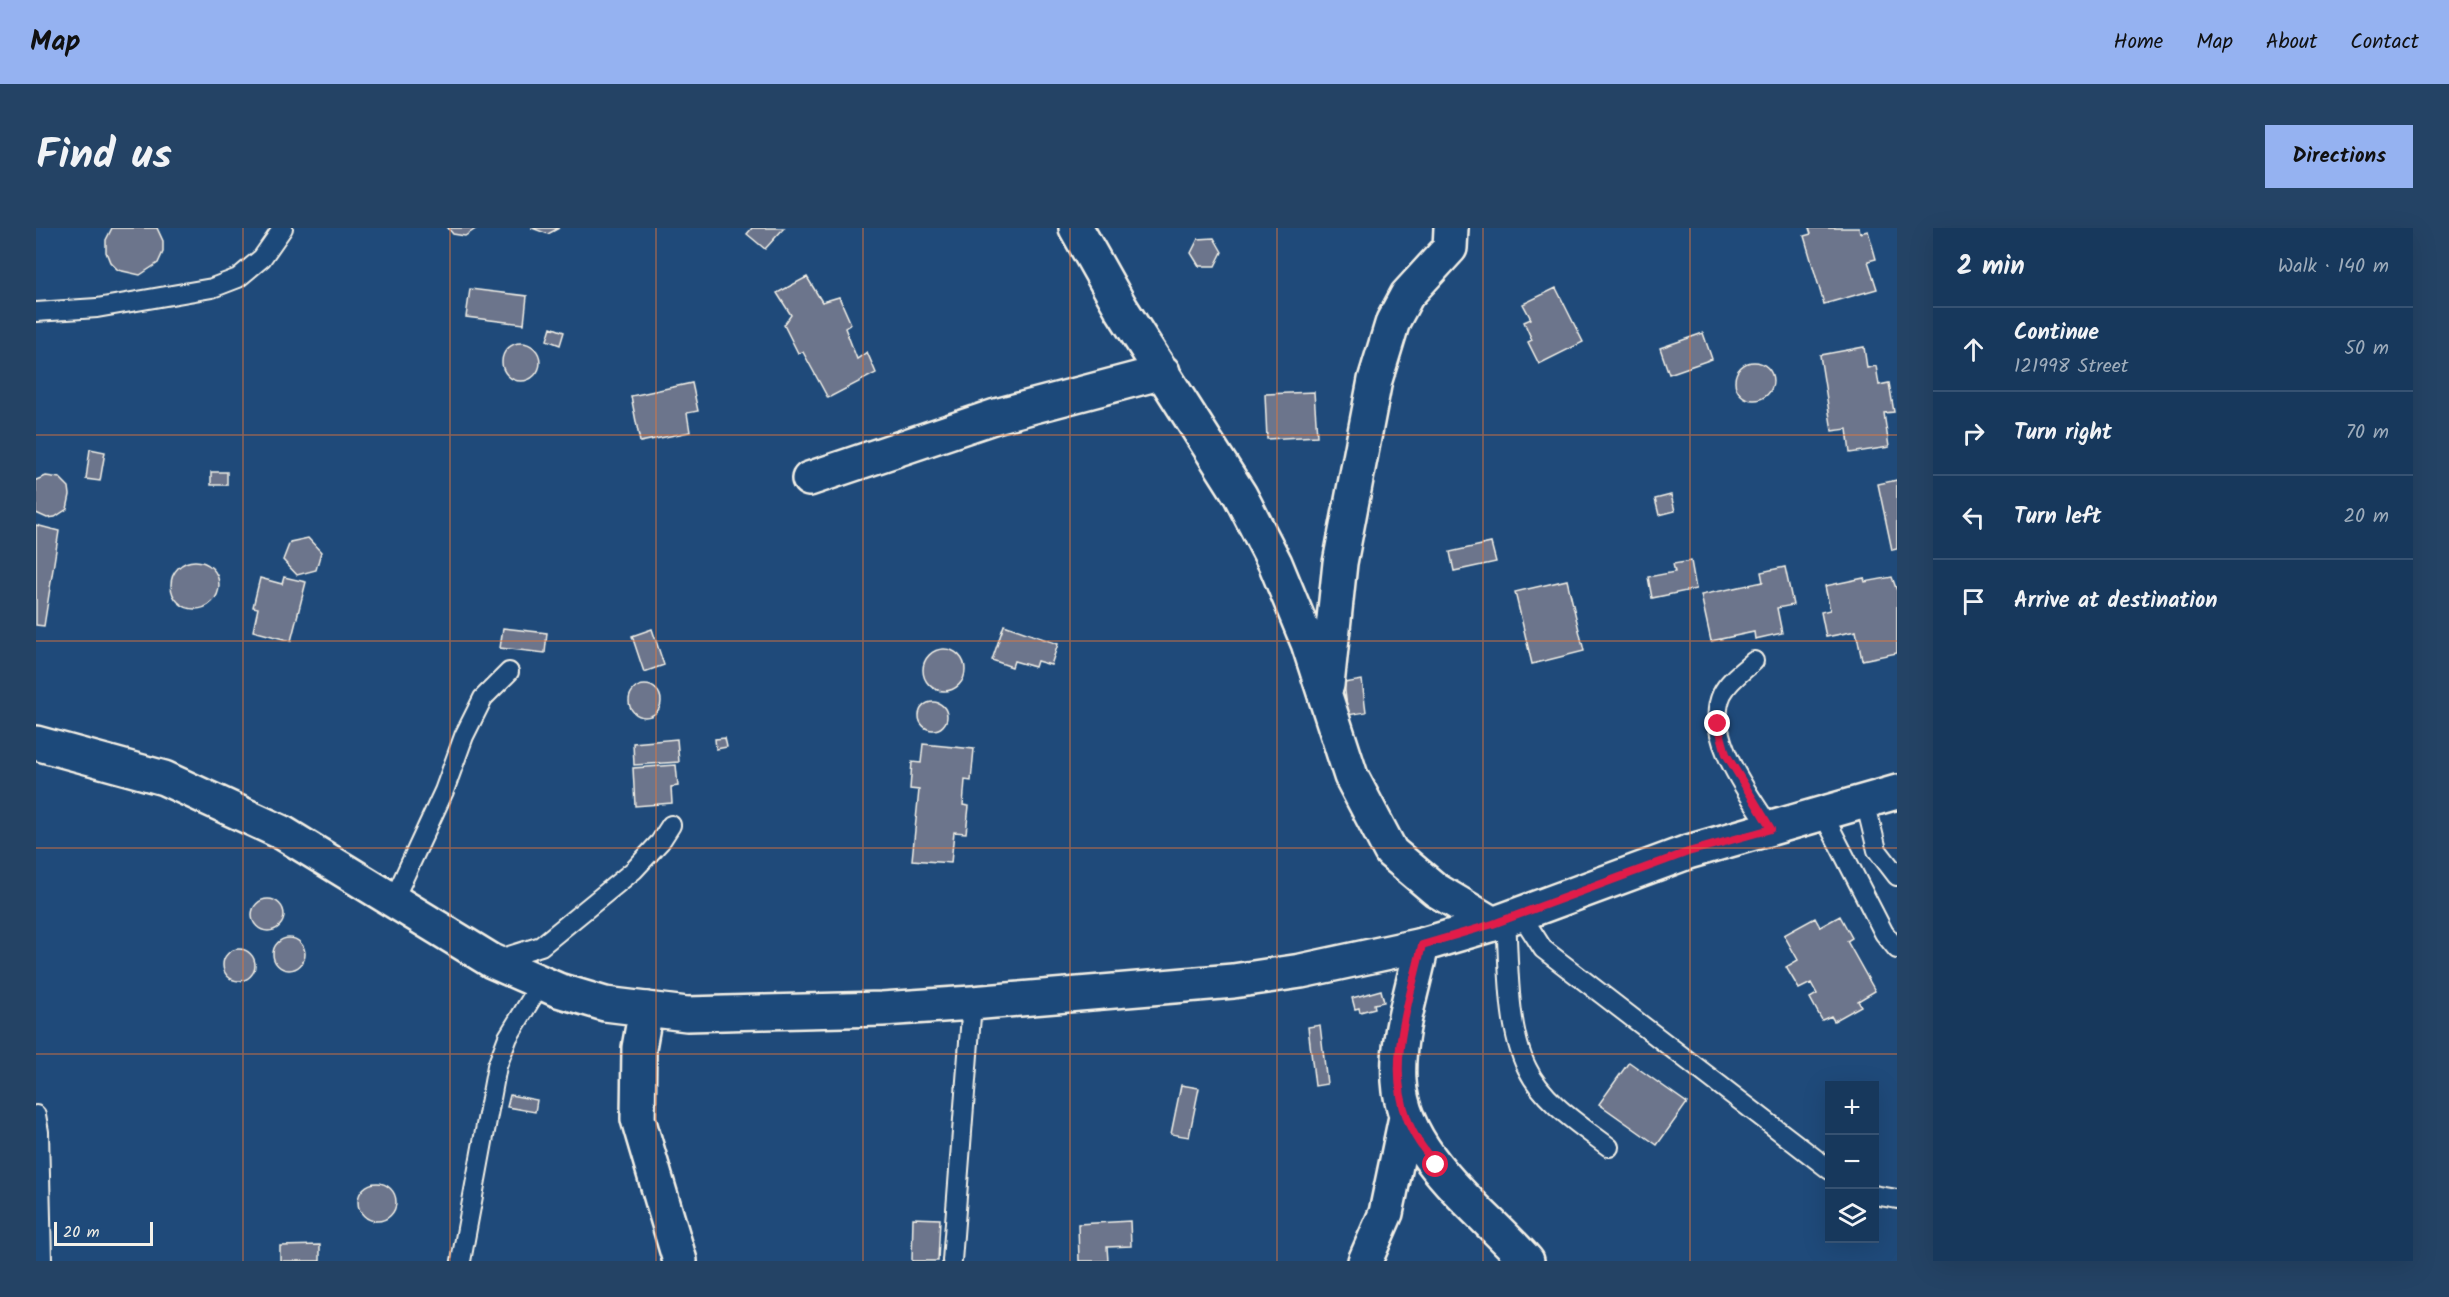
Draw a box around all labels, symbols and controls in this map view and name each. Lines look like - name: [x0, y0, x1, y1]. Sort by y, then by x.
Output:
- text: Map: [30, 20, 81, 65]
- text: Home: [2114, 26, 2163, 59]
- text: Map: [2196, 26, 2233, 59]
- text: About: [2266, 26, 2317, 59]
- text: Contact: [2350, 26, 2419, 59]
- text: Find us: [36, 123, 172, 190]
- button: Directions: [2265, 125, 2413, 188]
- text: 2 min: [1957, 246, 2025, 288]
- text: Walk · 140 m: [2278, 251, 2389, 283]
- text: Continue: [2014, 316, 2099, 351]
- icon: ahead: [1957, 333, 1990, 366]
- text: 50 m: [2344, 333, 2389, 365]
- text: 121998 Street: [2014, 351, 2128, 383]
- text: Turn right: [2014, 416, 2112, 451]
- icon: right: [1957, 417, 1990, 450]
- text: 70 m: [2346, 417, 2389, 449]
- text: Turn left: [2014, 500, 2101, 535]
- icon: left: [1957, 501, 1990, 534]
- text: 20 m: [2343, 501, 2389, 533]
- text: Arrive at destination: [2014, 584, 2217, 619]
- icon: arrive: [1957, 585, 1990, 618]
- route end: [1704, 710, 1730, 736]
- map controls: [1825, 1081, 1879, 1243]
- button: +: [1825, 1081, 1879, 1135]
- button: −: [1825, 1135, 1879, 1189]
- route start: [1422, 1151, 1448, 1177]
- button: layers: [1825, 1189, 1879, 1243]
- scale bar: [54, 1219, 153, 1246]
- text: 20 m: [63, 1220, 99, 1245]

